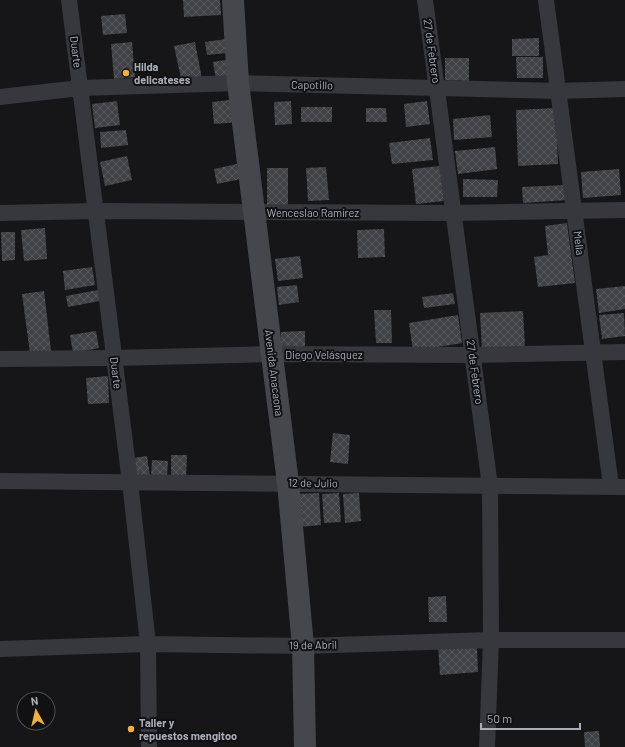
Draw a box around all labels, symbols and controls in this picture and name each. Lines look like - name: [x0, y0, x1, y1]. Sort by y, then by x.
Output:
- street label: 27 de Febrero: [422, 18, 443, 84]
- street label: Duarte: [68, 35, 85, 69]
- place label: Hilda delicateses: [134, 60, 191, 86]
- marker: Hilda delicateses: [121, 68, 131, 78]
- street label: Capotillo: [291, 78, 333, 91]
- street label: Wenceslao Ramírez: [267, 206, 359, 219]
- street label: Mella: [572, 230, 587, 256]
- street label: Avenida Anacaona: [263, 329, 286, 417]
- street label: 27 de Febrero: [465, 339, 486, 405]
- street label: Diego Velásquez: [285, 348, 363, 361]
- street label: Duarte: [108, 356, 125, 390]
- street label: 12 de Julio: [288, 476, 338, 489]
- street label: 19 de Abril: [289, 638, 337, 651]
- north arrow: [16, 691, 56, 731]
- text: N: [30, 694, 39, 708]
- scale bar: [481, 705, 580, 731]
- text: 50 m: [487, 711, 512, 725]
- place label: Taller y repuestos mengitoo: [139, 716, 237, 742]
- marker: Taller y repuestos mengitoo: [126, 724, 136, 734]

